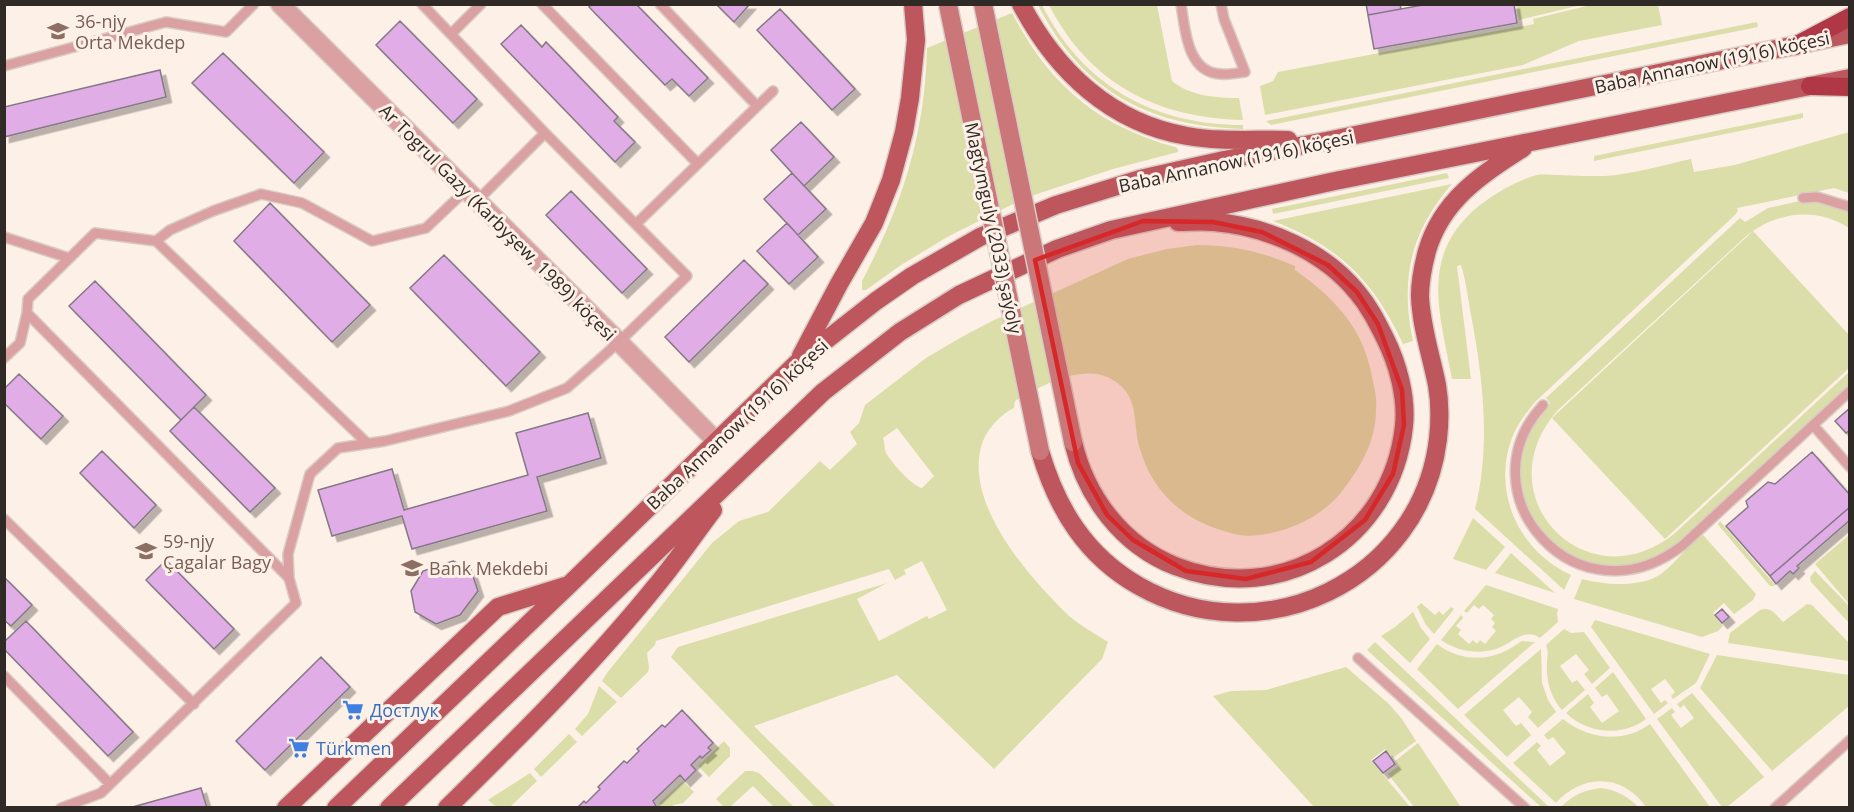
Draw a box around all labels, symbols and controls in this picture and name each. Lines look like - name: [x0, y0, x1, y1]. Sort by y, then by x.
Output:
- place label: 36-njy Orta Mekdep: [75, 9, 185, 54]
- school or university icon: 36-njy Orta Mekdep: [46, 19, 70, 43]
- street label: Baba Annanow (1916) köçesi: [1592, 25, 1832, 99]
- street label: Ar Togrul Gazy (Karbyşew, 1989) köçesi: [374, 98, 622, 346]
- street label: Magtymguly (2033) şaýoly: [960, 120, 1028, 337]
- street label: Baba Annanow (1916) köçesi: [1116, 124, 1356, 198]
- street label: Baba Annanow (1916) köçesi: [641, 333, 833, 515]
- place label: 59-njy Çagalar Bagy: [163, 529, 272, 574]
- school or university icon: 59-njy Çagalar Bagy: [134, 539, 158, 563]
- school or university icon: Bank Mekdebi: [400, 556, 424, 580]
- place label: Bank Mekdebi: [429, 556, 548, 580]
- supermarket icon: Достлук: [341, 698, 365, 722]
- place label: Достлук: [370, 698, 440, 722]
- supermarket icon: Türkmen: [287, 736, 311, 760]
- place label: Türkmen: [316, 736, 392, 760]

